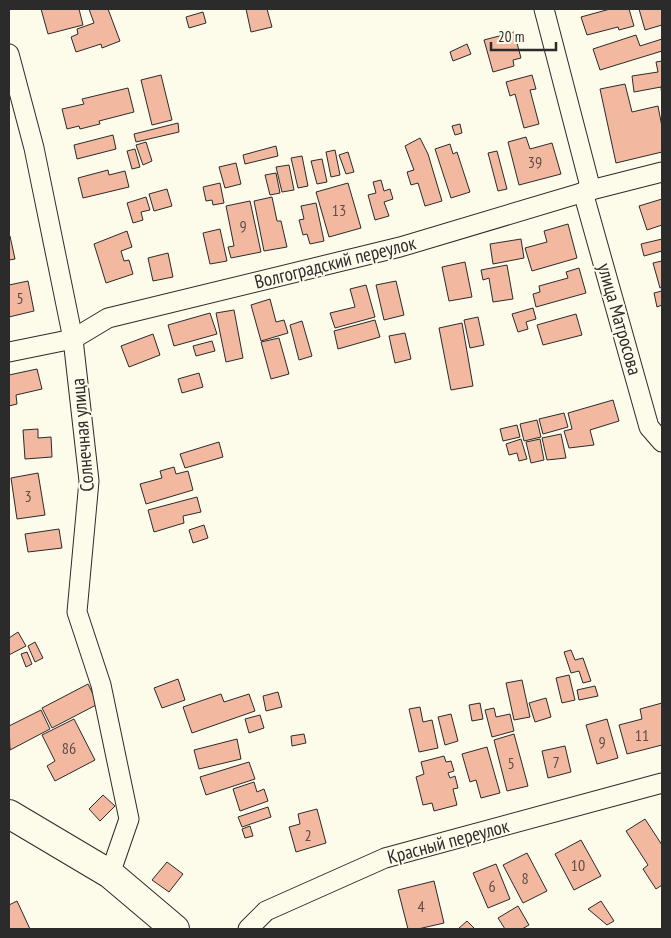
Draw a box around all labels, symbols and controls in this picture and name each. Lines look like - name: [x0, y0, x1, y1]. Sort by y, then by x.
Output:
- scale bar: [491, 20, 556, 52]
- text: 20 m: [498, 27, 524, 46]
- house number: 39: [528, 152, 542, 172]
- house number: 13: [332, 200, 346, 220]
- house number: 9: [239, 216, 247, 236]
- street label: Волгоградский переулок: [252, 230, 419, 294]
- street label: улица Матросова: [593, 260, 647, 378]
- house number: 5: [16, 288, 24, 308]
- street label: Солнечная улица: [65, 377, 99, 493]
- house number: 3: [24, 486, 32, 506]
- house number: 11: [635, 725, 649, 745]
- house number: 9: [598, 732, 606, 752]
- house number: 86: [62, 738, 76, 758]
- house number: 7: [552, 752, 560, 772]
- house number: 5: [507, 753, 515, 773]
- street label: Красный переулок: [385, 813, 512, 869]
- house number: 2: [304, 825, 312, 845]
- house number: 10: [571, 855, 585, 875]
- house number: 8: [521, 868, 529, 888]
- house number: 6: [488, 876, 496, 896]
- house number: 4: [417, 896, 425, 916]

